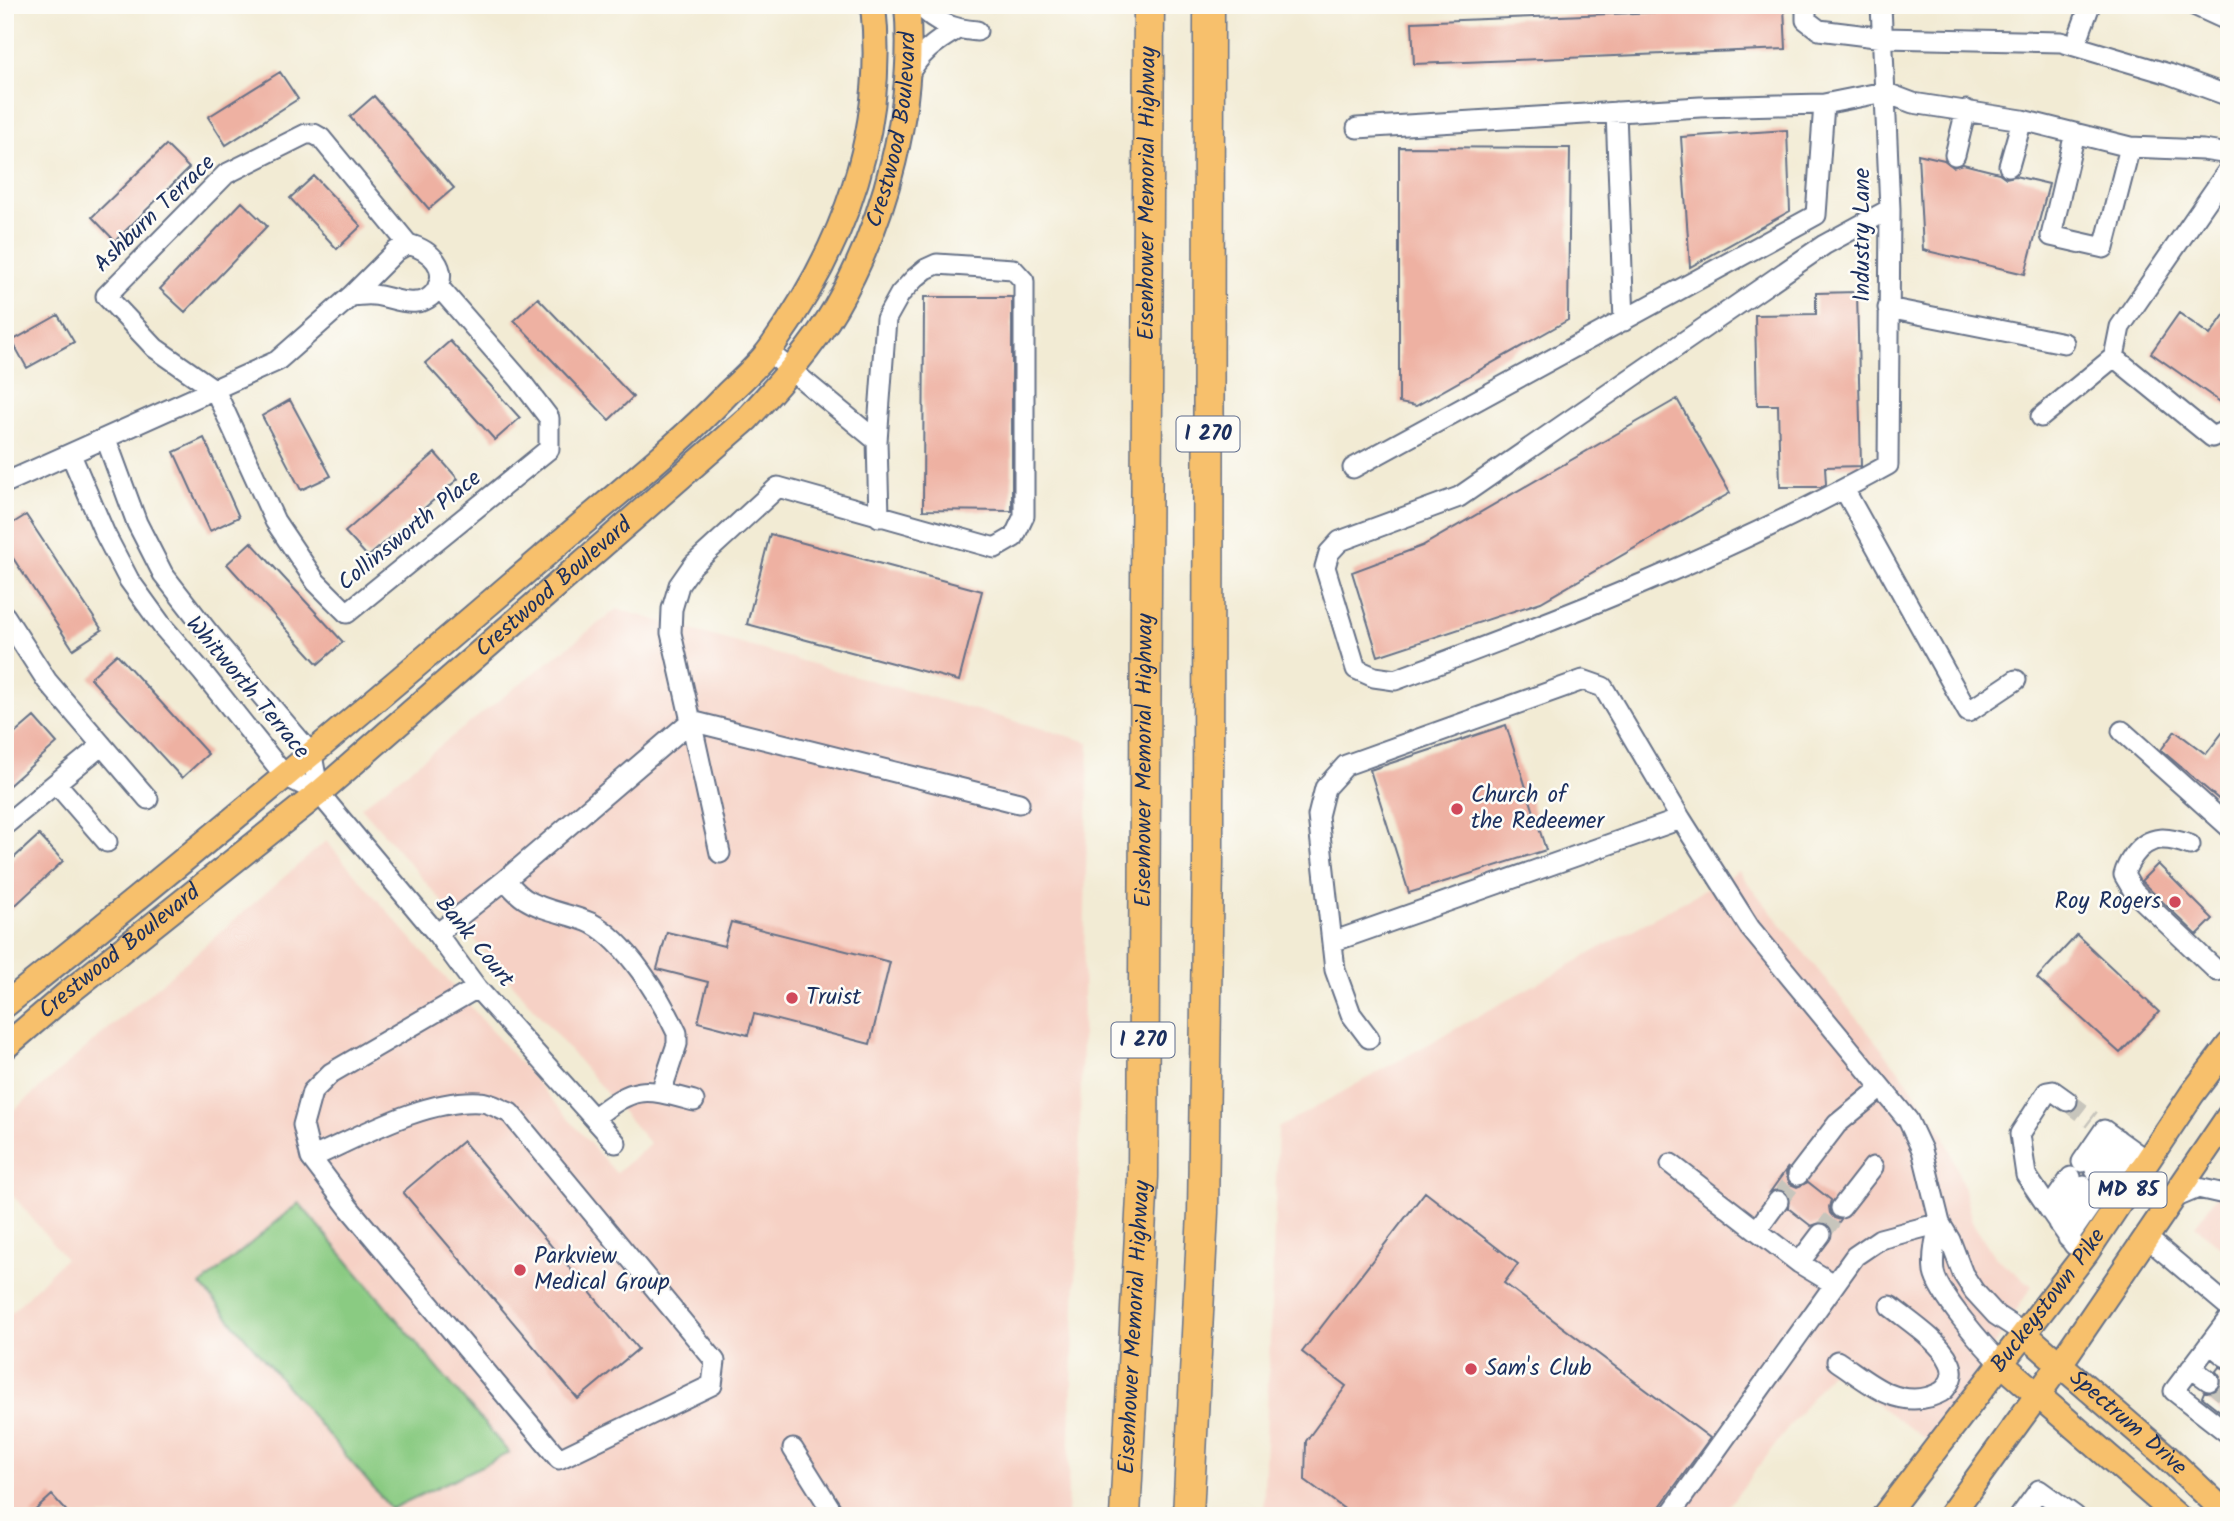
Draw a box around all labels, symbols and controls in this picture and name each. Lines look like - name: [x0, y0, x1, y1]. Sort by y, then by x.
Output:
- street label: Crestwood Boulevard: [857, 31, 927, 233]
- street label: Eisenhower Memorial Highway: [1129, 46, 1167, 341]
- street label: Ashburn Terrace: [86, 146, 224, 282]
- street label: Industry Lane: [1845, 168, 1881, 302]
- road number: I 270: [1176, 416, 1240, 452]
- street label: Collinsworth Place: [330, 461, 490, 601]
- street label: Crestwood Boulevard: [467, 508, 641, 667]
- street label: Whitworth Terrace: [176, 608, 318, 768]
- street label: Eisenhower Memorial Highway: [1126, 613, 1164, 908]
- place label: Church of the Redeemer: [1471, 778, 1605, 840]
- marker: Church of the Redeemer: [1449, 801, 1465, 817]
- street label: Crestwood Boulevard: [31, 875, 209, 1029]
- place label: Roy Rogers: [2055, 884, 2161, 920]
- street label: Bank Court: [426, 888, 523, 997]
- marker: Roy Rogers: [2167, 894, 2183, 910]
- place label: Truist: [806, 980, 862, 1016]
- marker: Truist: [784, 990, 800, 1006]
- road number: I 270: [1112, 1023, 1174, 1058]
- road number: MD 85: [2090, 1172, 2166, 1208]
- street label: Eisenhower Memorial Highway: [1109, 1179, 1161, 1475]
- street label: Buckeystown Pike: [1982, 1221, 2115, 1381]
- place label: Parkview Medical Group: [534, 1239, 669, 1301]
- marker: Parkview Medical Group: [512, 1262, 528, 1278]
- place label: Sam's Club: [1485, 1351, 1591, 1387]
- marker: Sam's Club: [1463, 1361, 1479, 1377]
- street label: Spectrum Drive: [2060, 1361, 2195, 1485]

